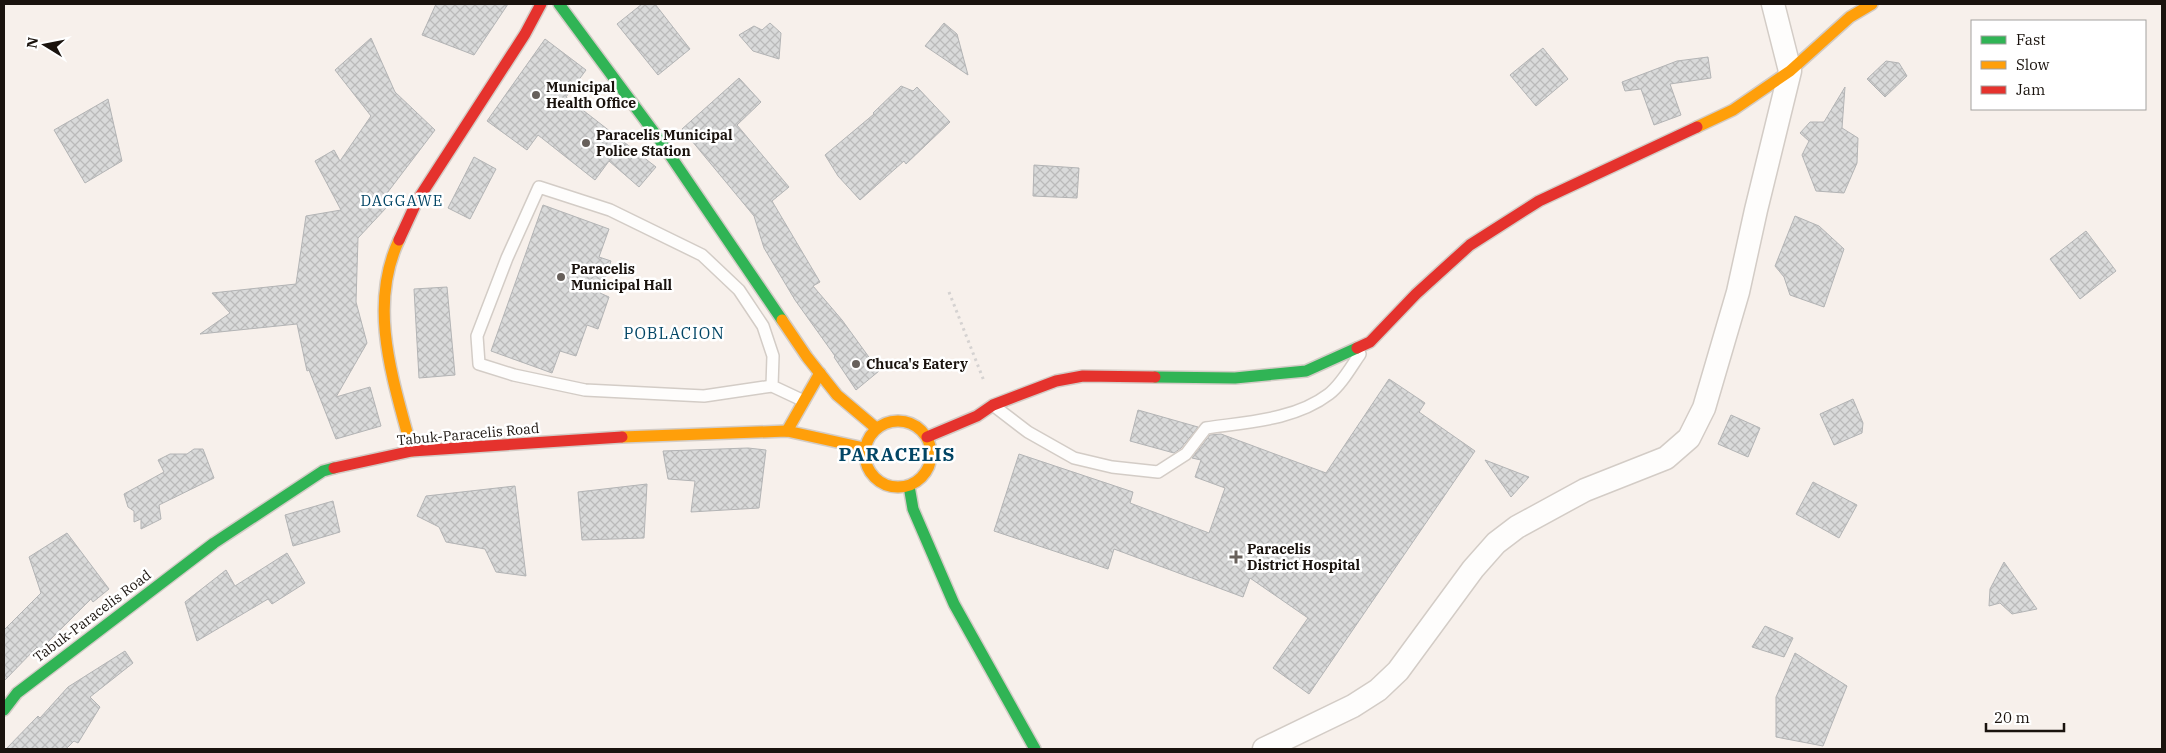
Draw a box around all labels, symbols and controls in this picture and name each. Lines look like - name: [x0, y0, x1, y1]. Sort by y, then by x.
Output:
- north arrow: [20, 20, 70, 70]
- legend: [1971, 20, 2146, 110]
- text: Fast: [2016, 30, 2046, 49]
- text: N: [22, 36, 42, 50]
- text: Slow: [2016, 55, 2050, 74]
- place label: Municipal Health Office: [546, 78, 636, 112]
- text: Jam: [2016, 80, 2045, 99]
- marker: Municipal Health Office: [530, 89, 542, 101]
- place label: Paracelis Municipal Police Station: [596, 126, 733, 160]
- marker: Paracelis Municipal Police Station: [580, 137, 592, 149]
- district label: DAGGAWE: [361, 191, 443, 210]
- place label: Paracelis Municipal Hall: [571, 260, 672, 294]
- marker: Paracelis Municipal Hall: [555, 271, 567, 283]
- district label: POBLACION: [623, 323, 725, 343]
- place label: Chuca's Eatery: [866, 355, 968, 373]
- marker: Chuca's Eatery: [850, 358, 862, 370]
- street label: Tabuk-Paracelis Road: [396, 419, 540, 449]
- district label: PARACELIS: [838, 442, 956, 466]
- place label: Paracelis District Hospital: [1247, 540, 1360, 574]
- marker: Paracelis District Hospital: [1229, 550, 1243, 564]
- street label: Tabuk-Paracelis Road: [29, 565, 155, 666]
- scale bar: [1986, 700, 2064, 732]
- text: 20 m: [1994, 708, 2030, 727]

